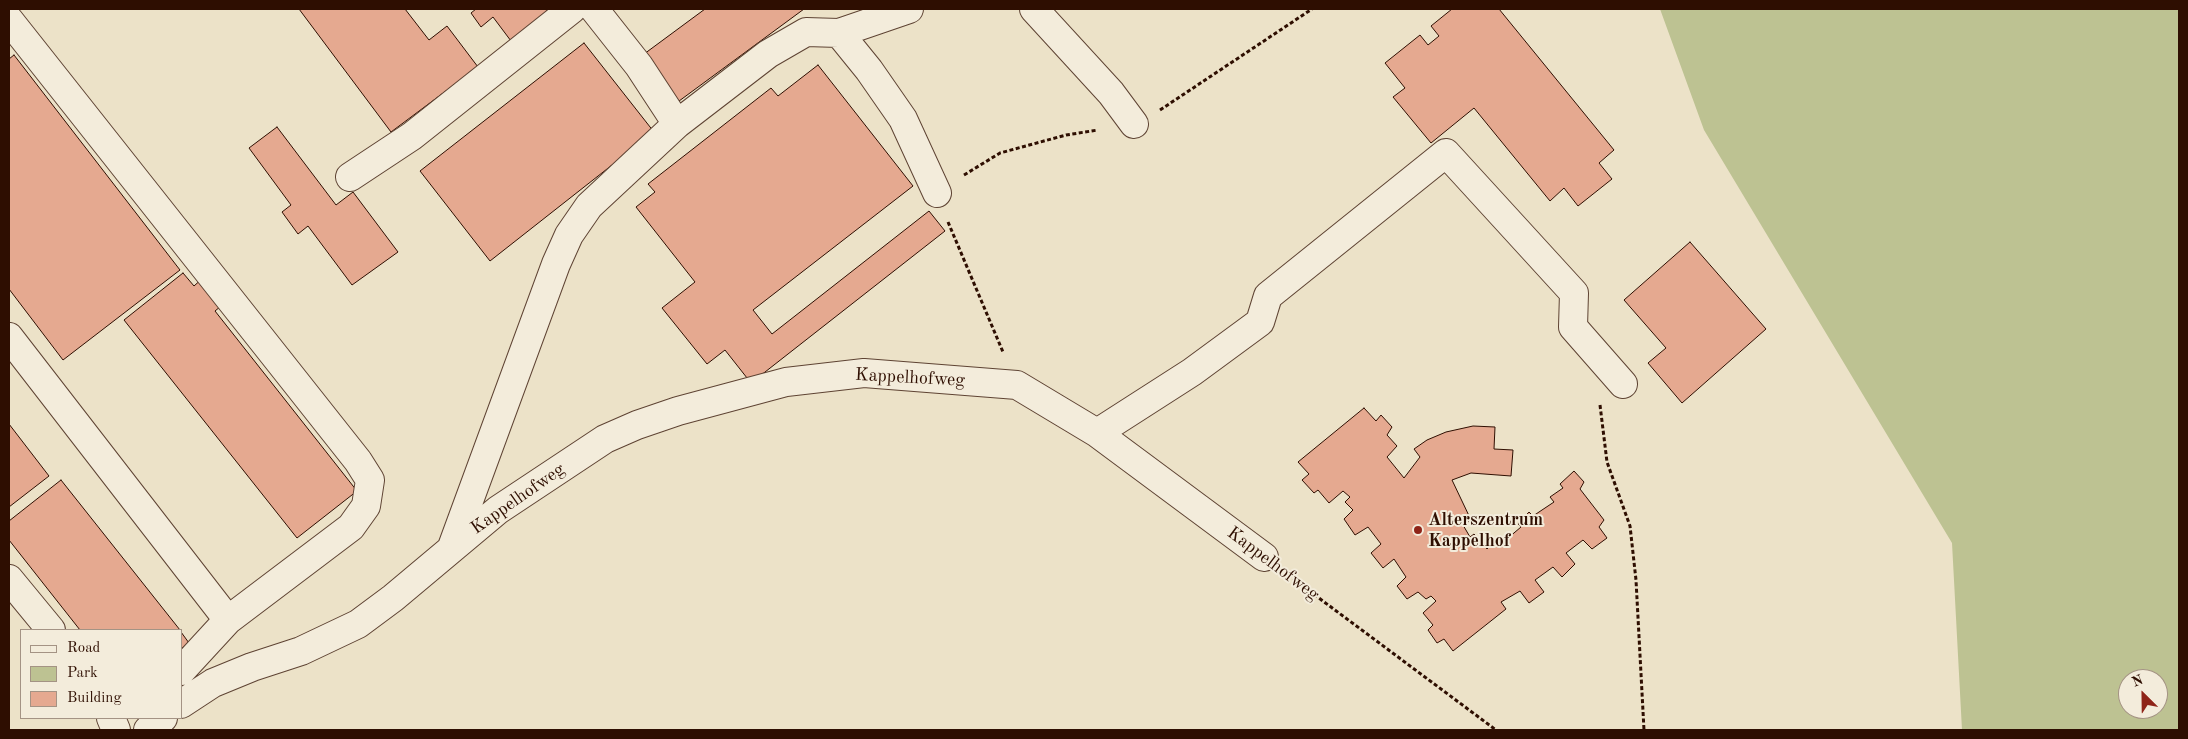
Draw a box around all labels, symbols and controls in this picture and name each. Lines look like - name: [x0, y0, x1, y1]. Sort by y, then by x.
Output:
- street label: Kappelhofweg: [854, 364, 966, 392]
- street label: Kappelhofweg: [467, 459, 569, 539]
- place label: Alterszentrum Kappelhof: [1428, 509, 1543, 552]
- street label: Kappelhofweg: [1223, 522, 1323, 606]
- marker: Alterszentrum Kappelhof: [1412, 524, 1424, 536]
- legend: [20, 629, 182, 719]
- text: Road: [67, 641, 100, 656]
- text: Park: [67, 666, 98, 681]
- north arrow: [2118, 669, 2168, 719]
- text: N: [2130, 673, 2145, 690]
- text: Building: [67, 691, 122, 706]

